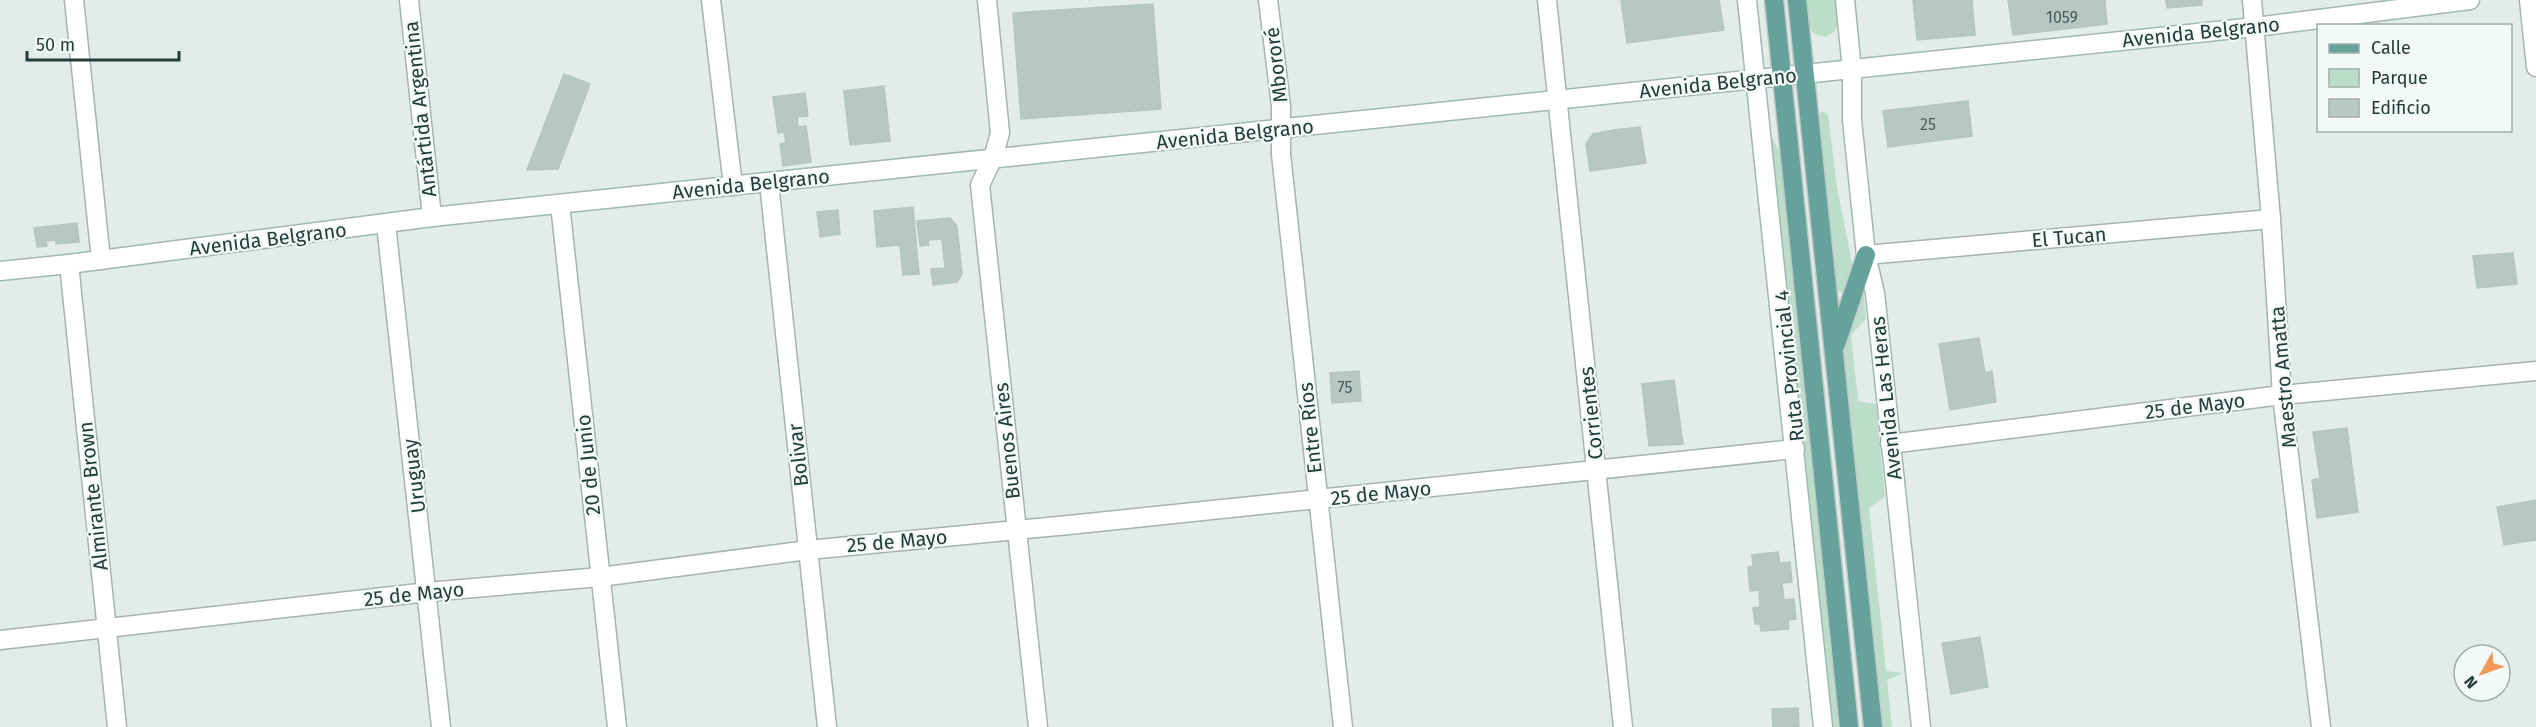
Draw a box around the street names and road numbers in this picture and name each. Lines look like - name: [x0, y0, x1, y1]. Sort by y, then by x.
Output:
- street label: Avenida Belgrano: [2121, 12, 2281, 52]
- street label: Antártida Argentina: [399, 20, 441, 198]
- street label: Mbororé: [1259, 26, 1293, 104]
- street label: Avenida Belgrano: [1638, 63, 1798, 103]
- street label: Avenida Belgrano: [1155, 114, 1315, 154]
- street label: Avenida Belgrano: [671, 164, 831, 204]
- street label: Avenida Belgrano: [188, 217, 348, 261]
- street label: El Tucan: [2031, 222, 2107, 252]
- street label: Ruta Provincial 4: [1769, 289, 1809, 443]
- street label: Maestro Amatta: [2265, 305, 2301, 449]
- street label: Avenida Las Heras: [1865, 315, 1907, 481]
- street label: Corrientes: [1574, 365, 1608, 461]
- street label: Buenos Aires: [989, 381, 1025, 501]
- street label: Entre Ríos: [1293, 381, 1327, 475]
- street label: 25 de Mayo: [2143, 388, 2247, 424]
- street label: 20 de Junio: [571, 413, 605, 517]
- street label: Almirante Brown: [73, 420, 113, 572]
- street label: Bolivar: [783, 422, 813, 488]
- street label: Uruguay: [398, 437, 430, 515]
- street label: 25 de Mayo: [1330, 476, 1432, 510]
- street label: 25 de Mayo: [846, 525, 948, 557]
- street label: 25 de Mayo: [363, 577, 465, 611]

